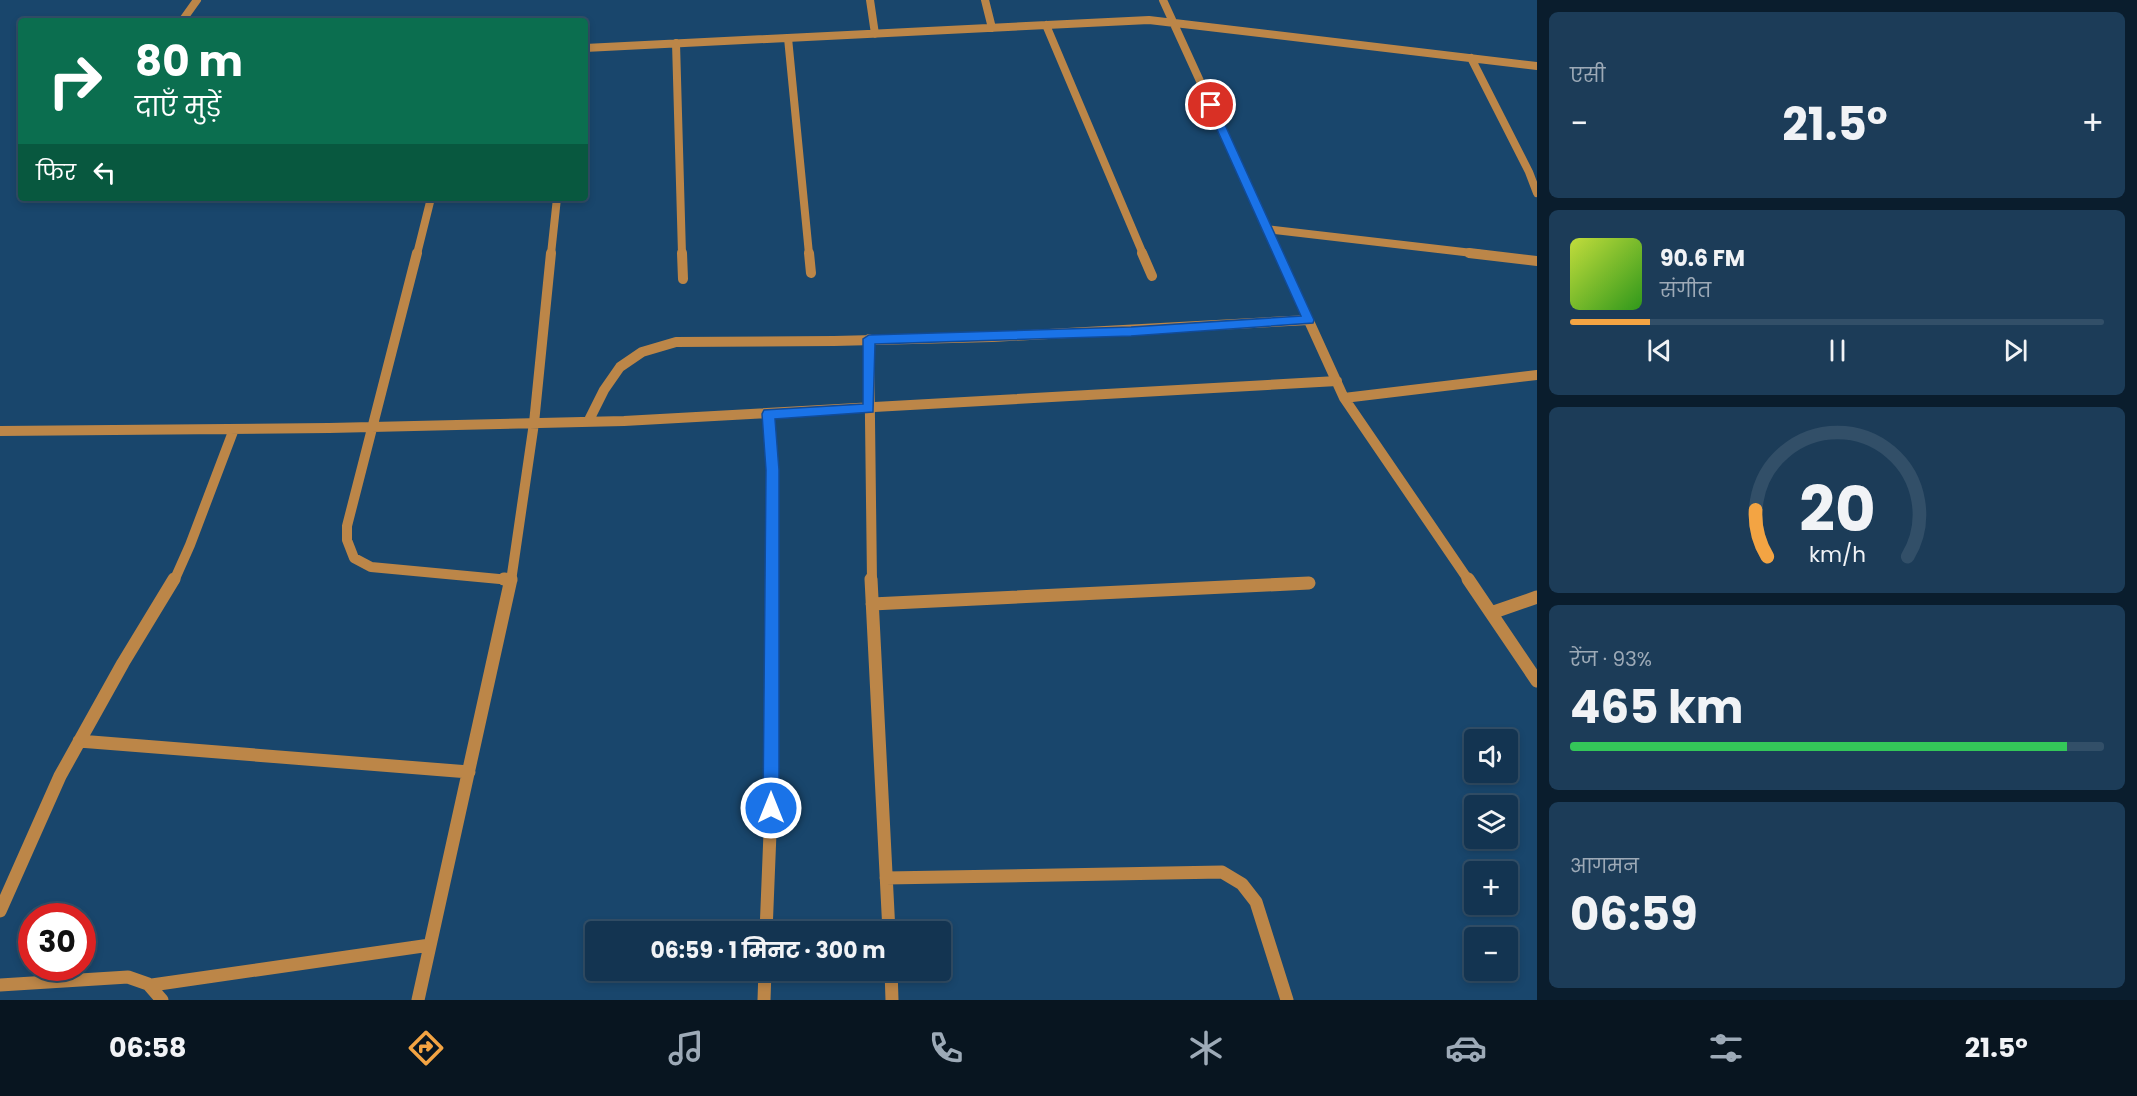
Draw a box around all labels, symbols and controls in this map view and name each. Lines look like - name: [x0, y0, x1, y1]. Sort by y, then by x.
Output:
- text: 80 m: [135, 32, 243, 91]
- icon: right: [36, 42, 114, 120]
- text: एसी: [1570, 61, 1605, 89]
- pin: [1185, 79, 1236, 130]
- text: दाएँ मुड़ें: [135, 88, 221, 125]
- icon: arrive: [1194, 88, 1227, 121]
- text: 21.5°: [1782, 93, 1888, 156]
- text: −: [1570, 100, 1588, 147]
- text: +: [2081, 100, 2104, 147]
- icon: left: [88, 156, 121, 189]
- text: फिर: [36, 157, 76, 188]
- text: 90.6 FM: [1660, 243, 1745, 274]
- text: संगीत: [1660, 276, 1711, 304]
- icon: previous: [1643, 334, 1676, 367]
- icon: pause: [1821, 334, 1854, 367]
- icon: next: [1999, 334, 2032, 367]
- text: 20: [1799, 465, 1875, 553]
- text: km/h: [1808, 539, 1866, 570]
- text: रेंज · 93%: [1570, 645, 1652, 673]
- text: 465 km: [1570, 676, 1743, 739]
- map controls: [1464, 729, 1518, 981]
- button: sound: [1464, 729, 1518, 783]
- position arrow: [739, 776, 803, 840]
- button: layers: [1464, 795, 1518, 849]
- text: आगमन: [1570, 852, 1639, 880]
- button: +: [1464, 861, 1518, 915]
- text: 06:59: [1570, 883, 1698, 946]
- speed limit sign: 30: [18, 903, 96, 981]
- button: −: [1464, 927, 1518, 981]
- text: 06:59 · 1 मिनट · 300 m: [650, 935, 886, 966]
- icon: directions: [405, 1027, 447, 1069]
- icon: music: [665, 1027, 707, 1069]
- icon: phone: [925, 1027, 967, 1069]
- icon: climate: [1185, 1027, 1227, 1069]
- icon: car: [1445, 1027, 1487, 1069]
- icon: filters: [1705, 1027, 1747, 1069]
- text: 06:58: [109, 1029, 187, 1066]
- text: 21.5°: [1965, 1029, 2028, 1066]

